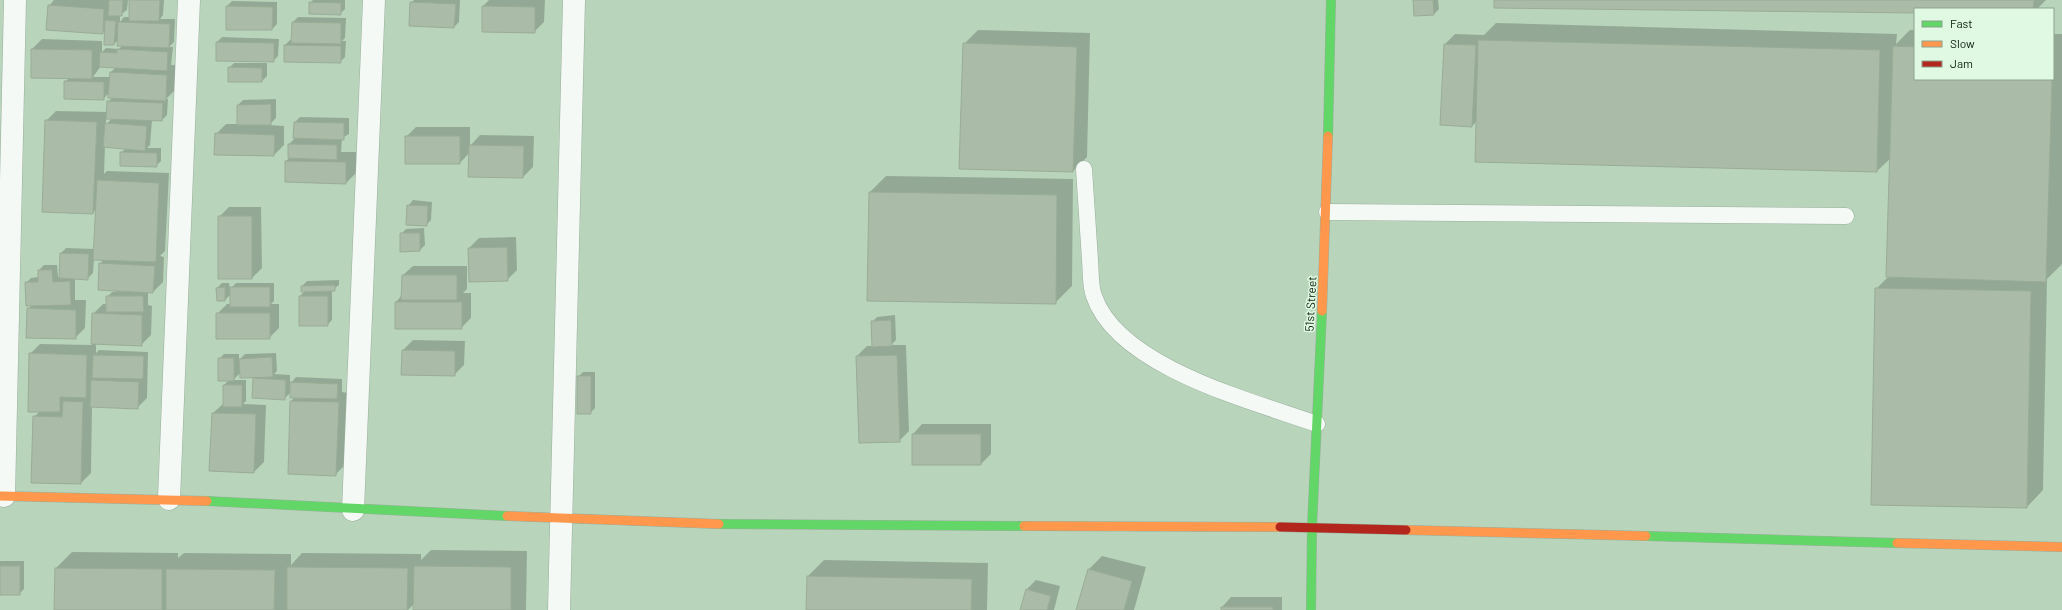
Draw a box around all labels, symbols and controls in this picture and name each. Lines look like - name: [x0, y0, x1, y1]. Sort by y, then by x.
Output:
- legend: [1914, 8, 2054, 80]
- text: Fast: [1950, 16, 1973, 30]
- text: Slow: [1950, 36, 1975, 50]
- text: Jam: [1950, 56, 1973, 70]
- street label: 51st Street: [1302, 276, 1318, 332]

